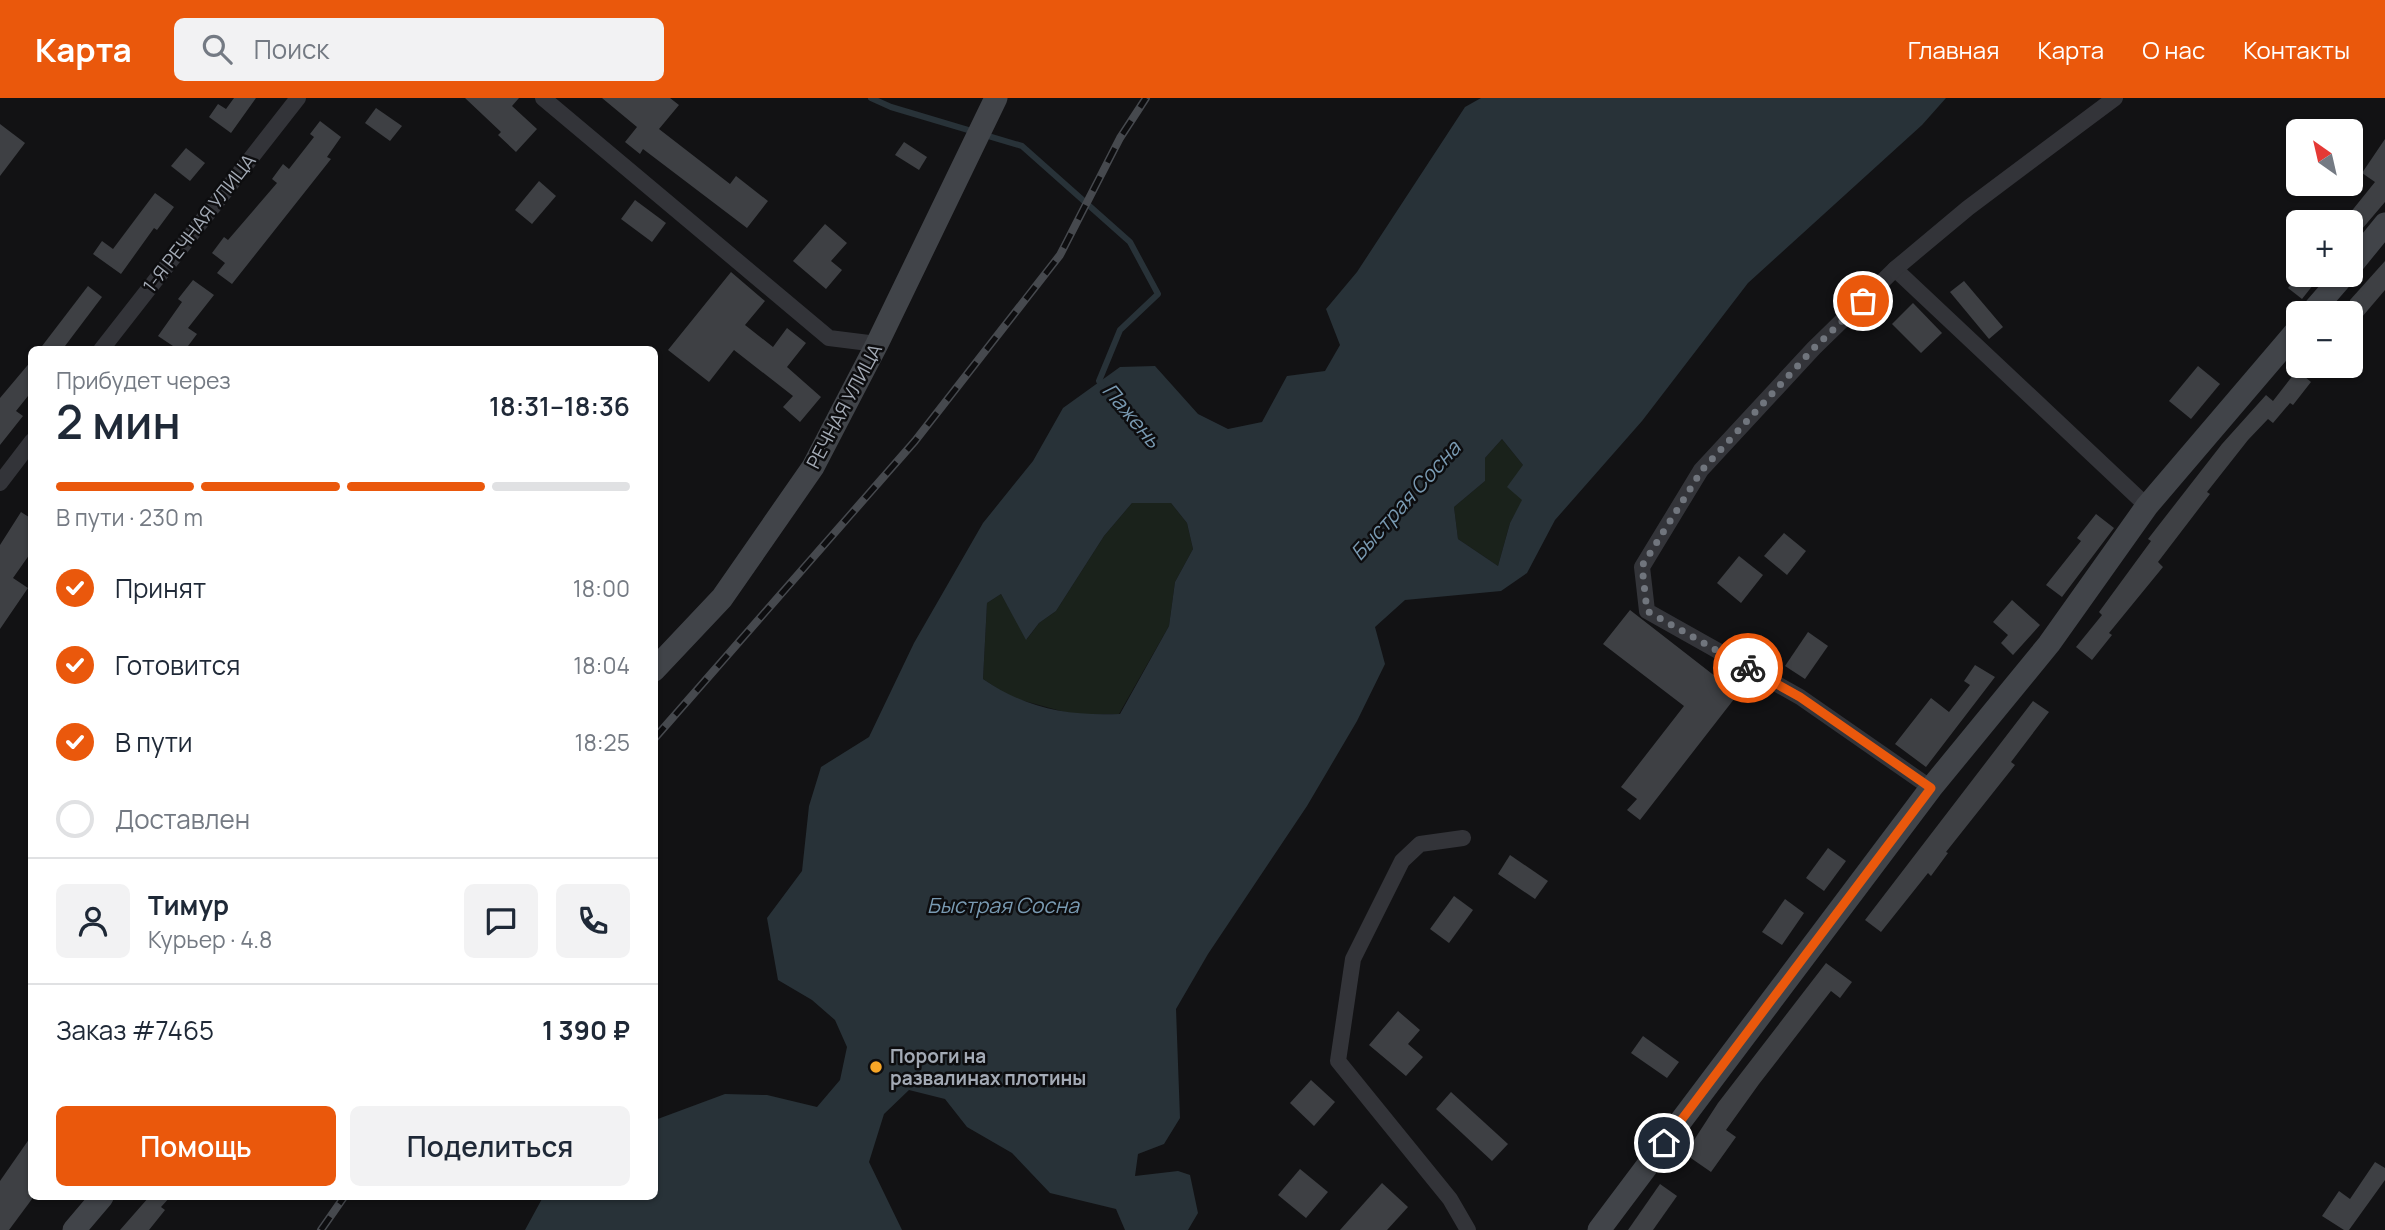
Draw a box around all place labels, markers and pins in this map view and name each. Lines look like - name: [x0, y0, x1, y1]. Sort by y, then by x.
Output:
- pin: [1833, 271, 1893, 331]
- place label: Пороги на развалинах плотины: [890, 1043, 1086, 1091]
- marker: Пороги на развалинах плотины: [868, 1059, 884, 1075]
- pin: [1634, 1113, 1694, 1173]

